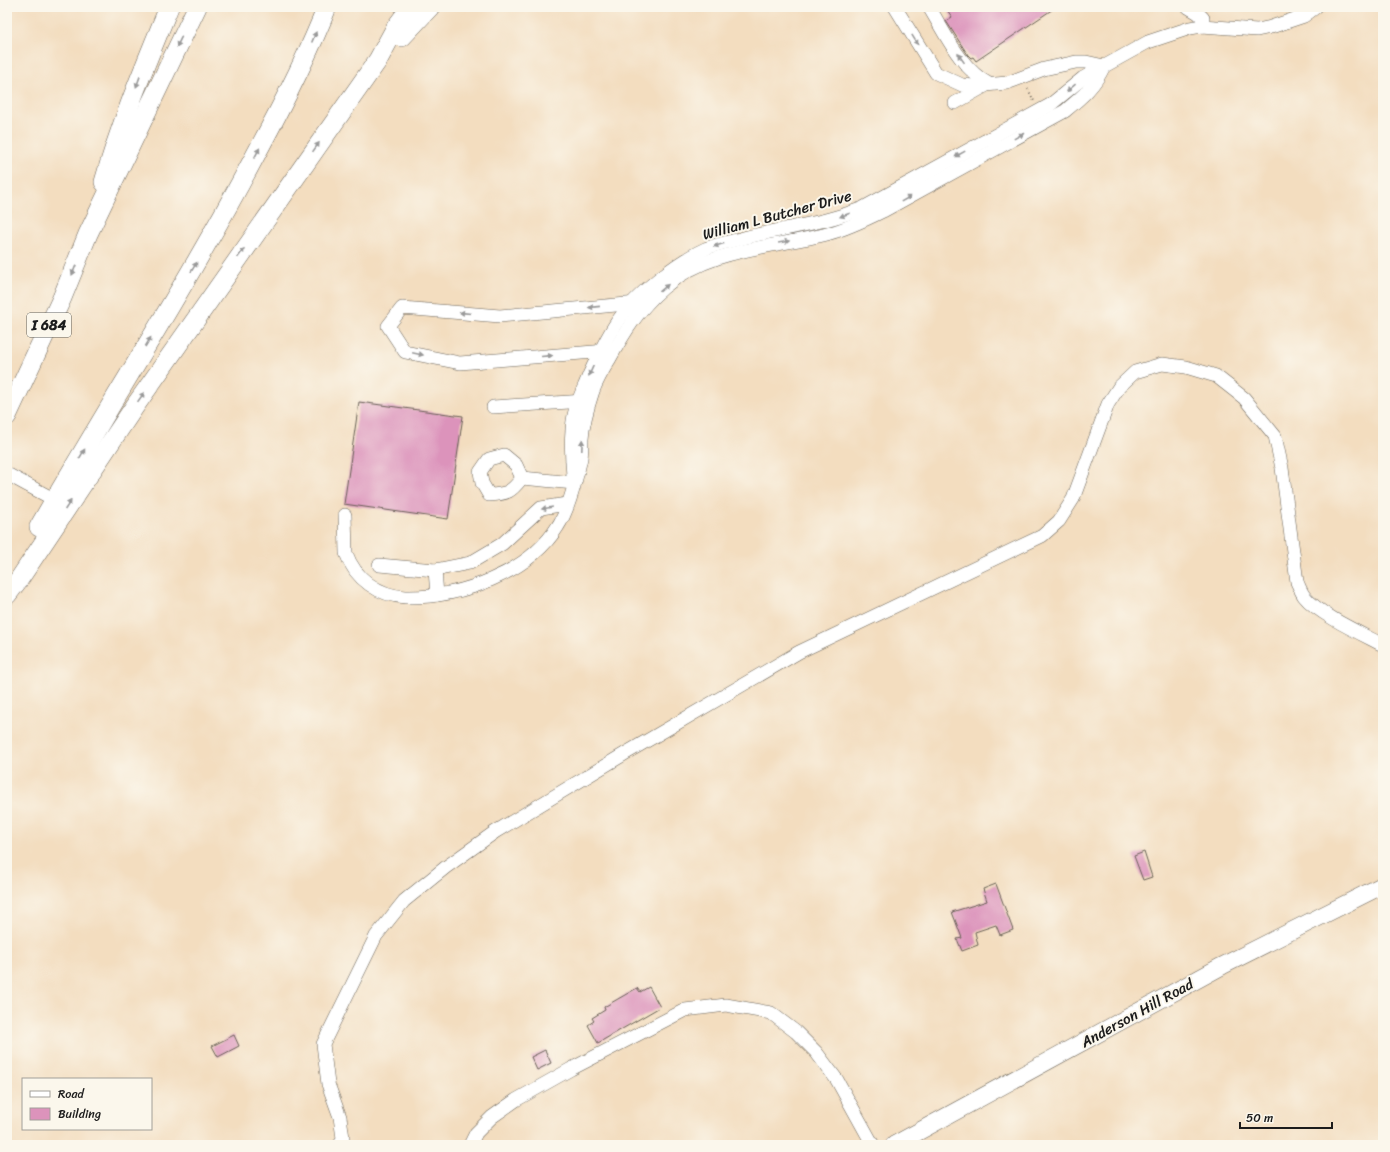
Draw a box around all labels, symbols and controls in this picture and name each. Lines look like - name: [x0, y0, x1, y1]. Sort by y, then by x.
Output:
- one-way arrow: [312, 30, 318, 42]
- one-way arrow: [912, 34, 919, 46]
- one-way arrow: [176, 36, 182, 48]
- one-way arrow: [957, 52, 965, 63]
- one-way arrow: [135, 76, 141, 88]
- one-way arrow: [1066, 83, 1077, 92]
- one-way arrow: [1014, 133, 1025, 140]
- one-way arrow: [312, 142, 320, 152]
- one-way arrow: [254, 147, 260, 159]
- one-way arrow: [954, 151, 966, 158]
- street label: William L Butcher Drive: [700, 183, 855, 247]
- one-way arrow: [900, 196, 911, 202]
- one-way arrow: [839, 212, 851, 218]
- one-way arrow: [778, 239, 790, 245]
- one-way arrow: [712, 242, 724, 248]
- one-way arrow: [237, 248, 245, 259]
- one-way arrow: [190, 261, 197, 273]
- one-way arrow: [70, 264, 76, 276]
- one-way arrow: [659, 283, 669, 292]
- one-way arrow: [588, 303, 600, 310]
- one-way arrow: [459, 310, 471, 317]
- road number: I 684: [27, 313, 71, 337]
- one-way arrow: [145, 336, 152, 348]
- one-way arrow: [412, 352, 424, 358]
- one-way arrow: [541, 353, 553, 359]
- one-way arrow: [588, 366, 594, 377]
- one-way arrow: [137, 392, 145, 402]
- one-way arrow: [579, 438, 585, 451]
- one-way arrow: [78, 448, 85, 460]
- one-way arrow: [64, 499, 72, 510]
- one-way arrow: [541, 505, 553, 511]
- street label: Anderson Hill Road: [1075, 971, 1199, 1055]
- legend: [22, 1078, 152, 1130]
- text: Road: [58, 1083, 85, 1105]
- text: Building: [58, 1103, 101, 1125]
- scale bar: [1240, 1104, 1332, 1130]
- text: 50 m: [1246, 1107, 1273, 1129]

